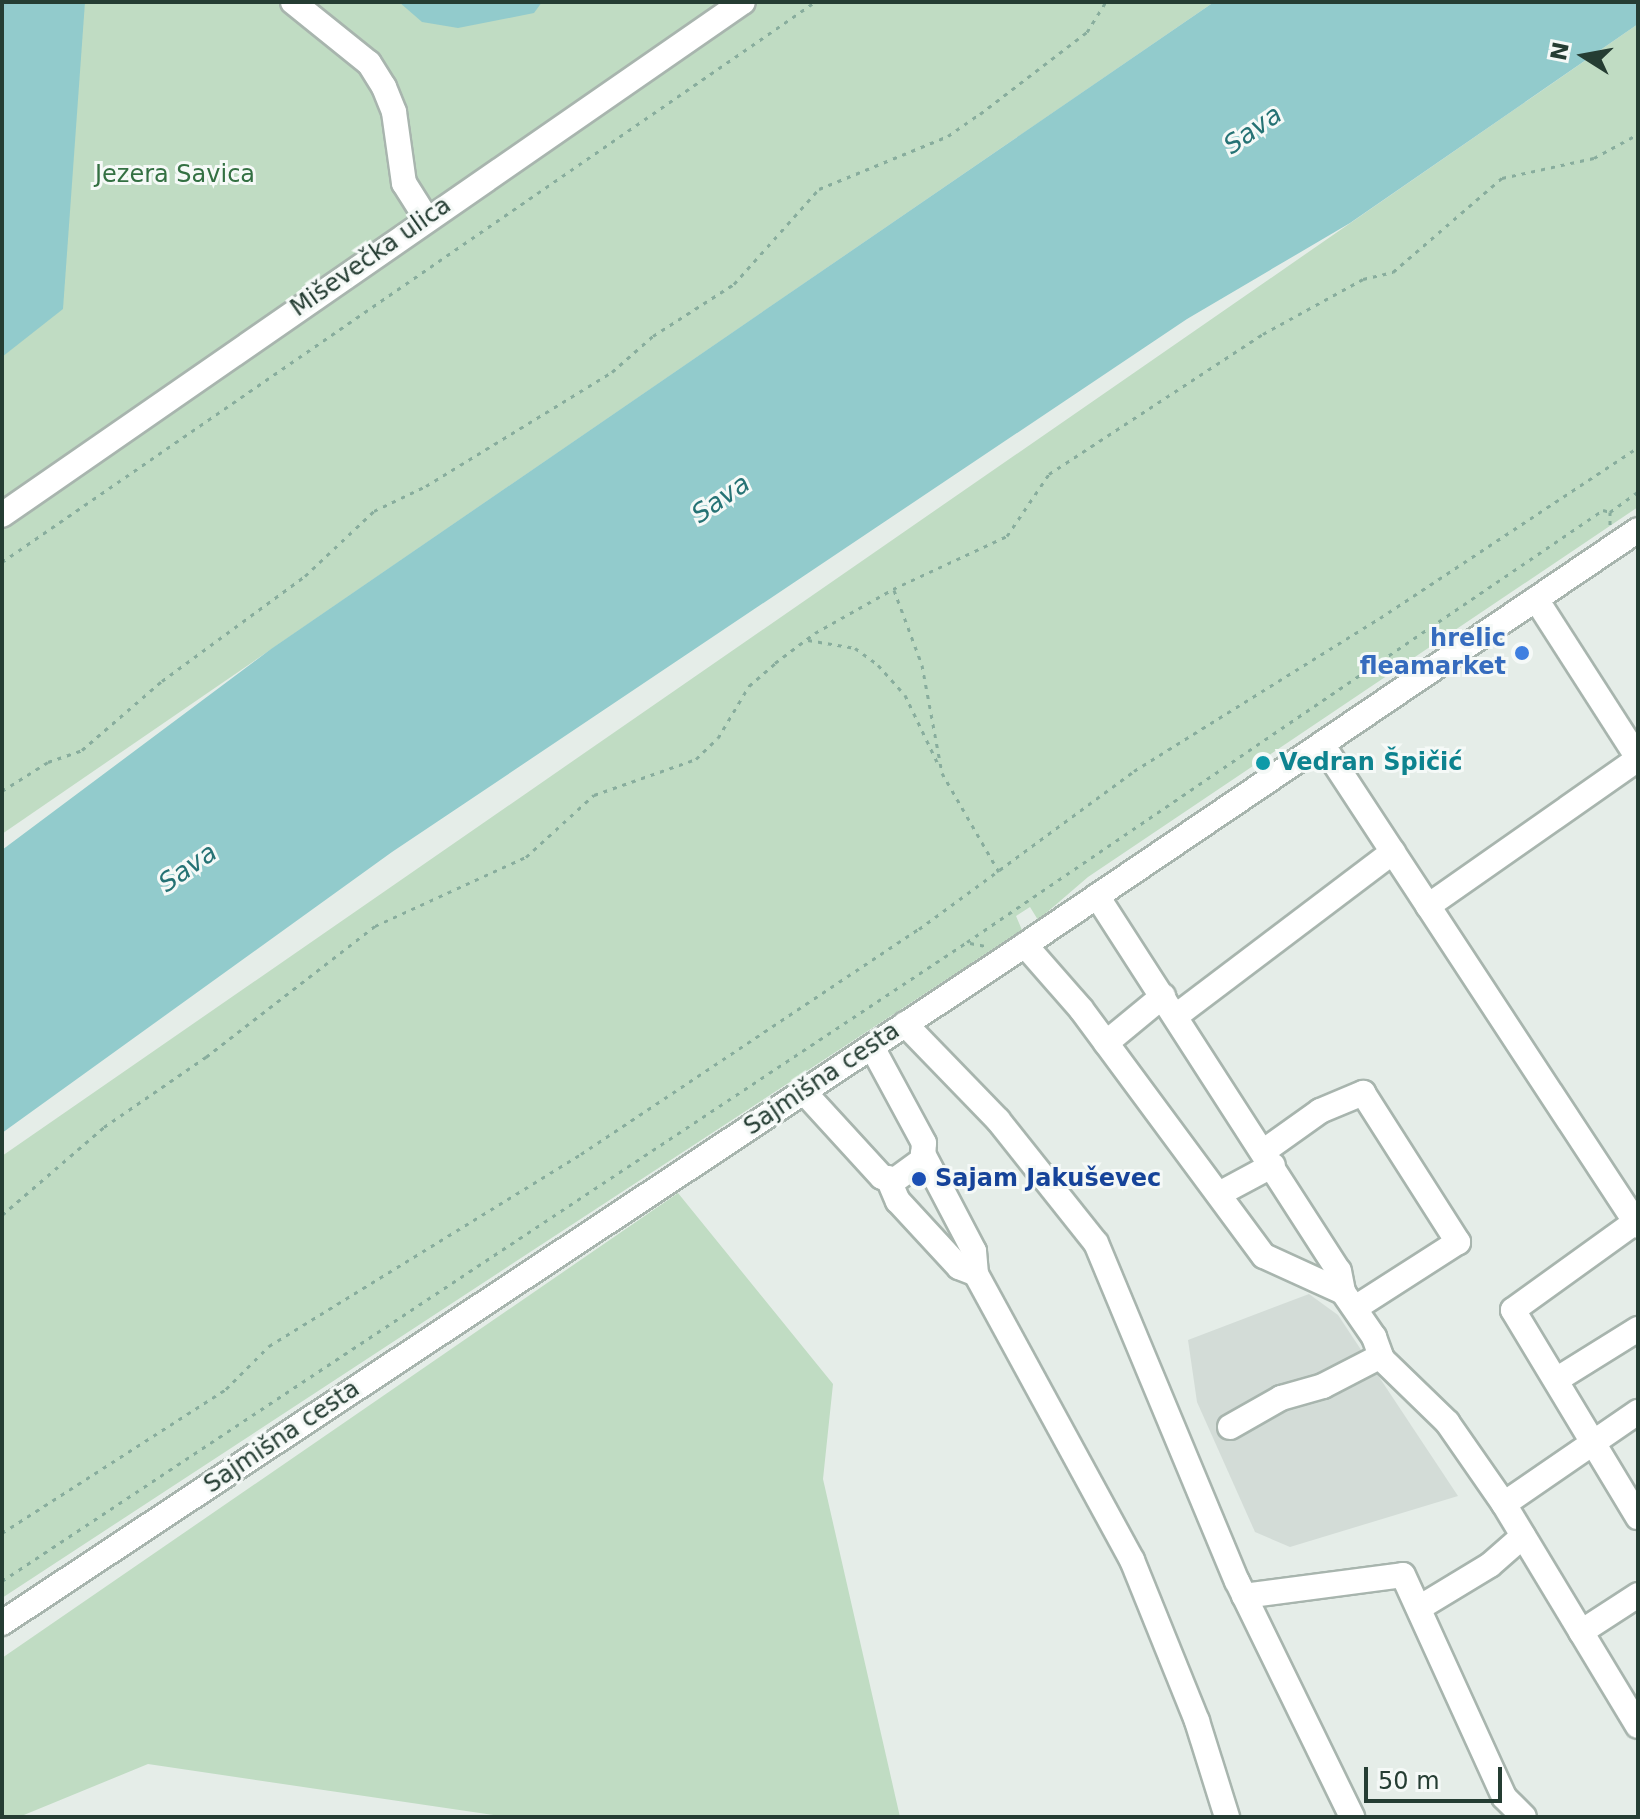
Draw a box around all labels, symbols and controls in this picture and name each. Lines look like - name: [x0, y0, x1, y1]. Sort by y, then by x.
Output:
- north arrow: [1544, 16, 1624, 96]
- text: N: [1546, 40, 1574, 63]
- water label: Sava: [1218, 99, 1288, 161]
- park label: Jezera Savica: [95, 161, 255, 189]
- street label: Miševečka ulica: [285, 191, 457, 323]
- water label: Sava: [686, 468, 756, 530]
- place label: hrelic fleamarket: [1360, 625, 1506, 681]
- marker: hrelic fleamarket: [1513, 644, 1531, 662]
- place label: Vedran Špičić: [1279, 749, 1463, 777]
- marker: Vedran Špičić: [1254, 754, 1272, 772]
- water label: Sava: [153, 837, 223, 899]
- street label: Sajmišna cesta: [739, 1016, 905, 1142]
- place label: Sajam Jakuševec: [935, 1165, 1161, 1193]
- marker: Sajam Jakuševec: [910, 1170, 928, 1188]
- street label: Sajmišna cesta: [199, 1374, 365, 1500]
- scale bar: [1368, 1751, 1506, 1801]
- text: 50 m: [1378, 1767, 1440, 1795]

